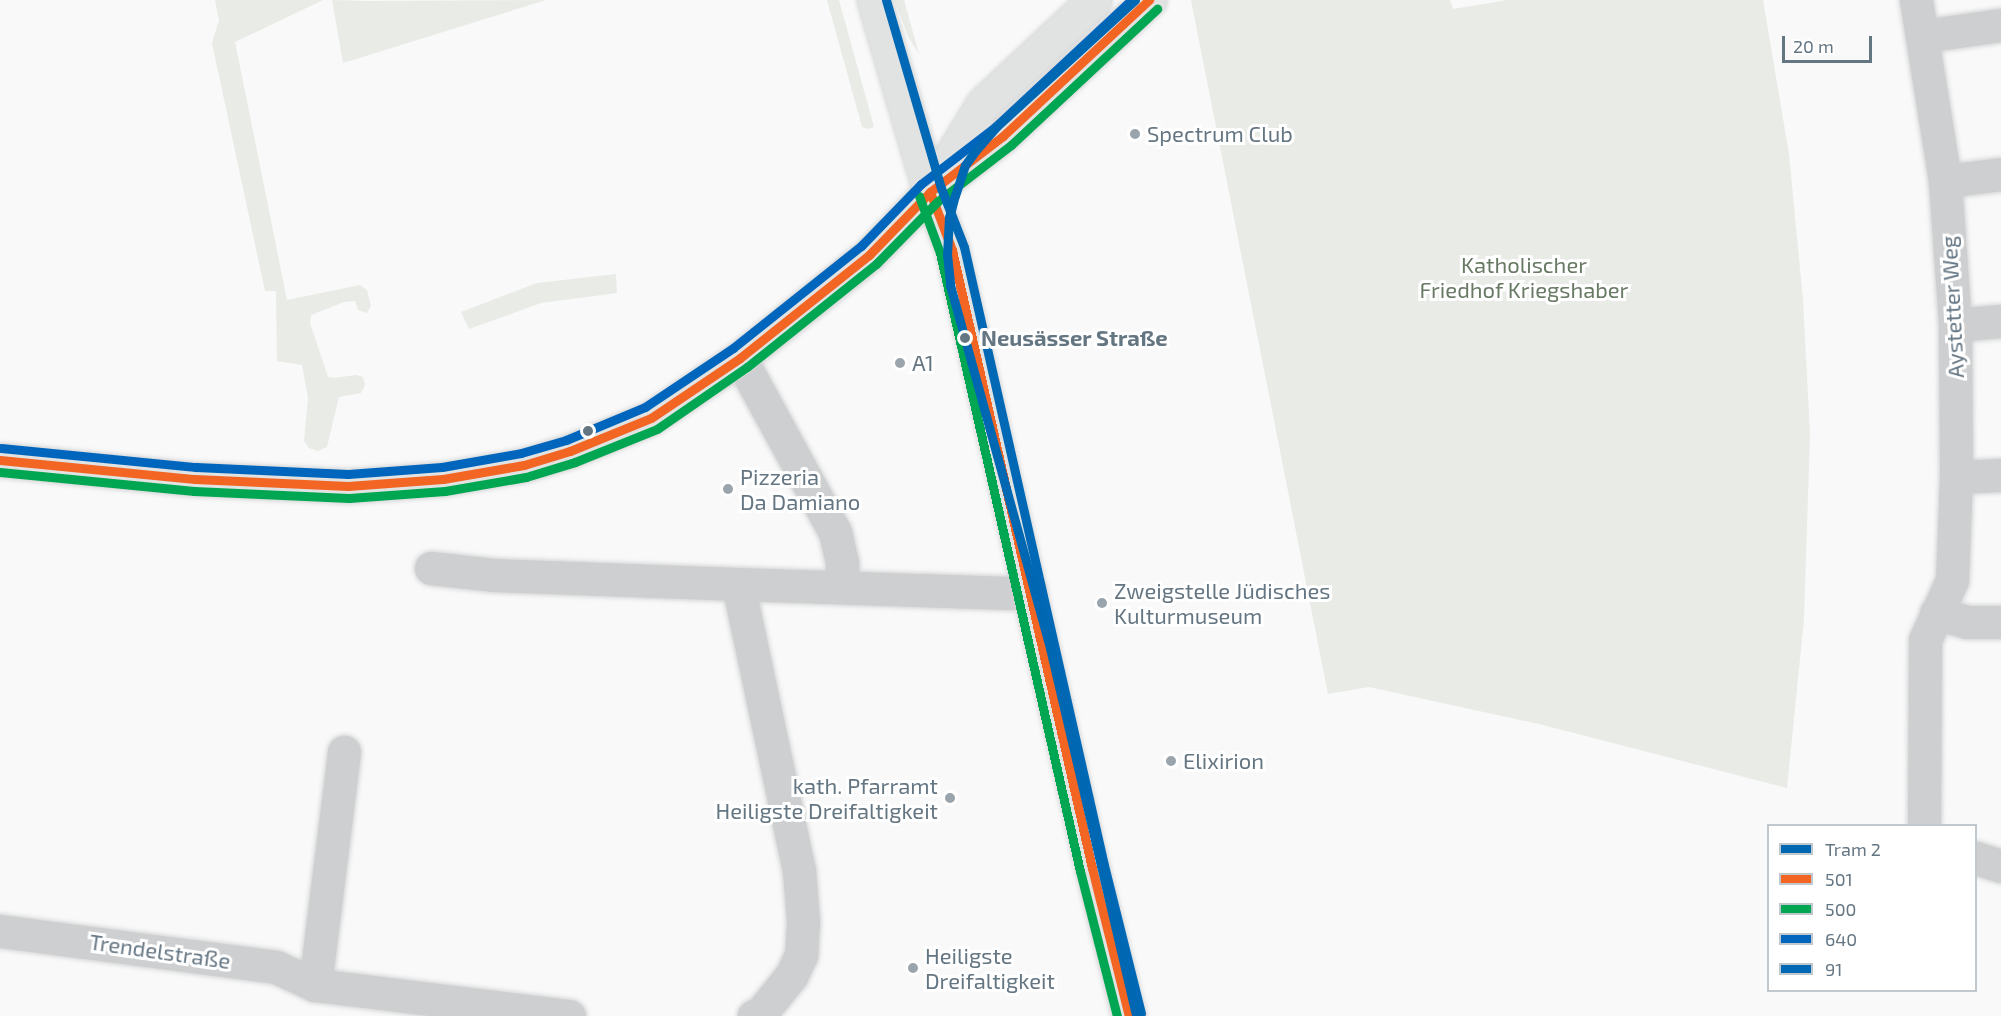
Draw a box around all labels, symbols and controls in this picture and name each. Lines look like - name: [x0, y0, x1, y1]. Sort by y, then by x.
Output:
- scale bar: [1785, 24, 1875, 62]
- text: 20 m: [1793, 35, 1834, 57]
- place label: Spectrum Club: [1147, 121, 1293, 147]
- marker: Spectrum Club: [1128, 127, 1142, 141]
- street label: Aystetter Weg: [1935, 235, 1969, 379]
- park label: Katholischer Friedhof Kriegshaber: [1419, 251, 1629, 302]
- place label: Neusässer Straße: [981, 325, 1168, 351]
- marker: Neusässer Straße: [954, 327, 976, 349]
- place label: A1: [912, 350, 934, 376]
- marker: A1: [893, 356, 907, 370]
- unlabelled marker: [582, 425, 594, 437]
- place label: Pizzeria Da Damiano: [740, 463, 860, 514]
- marker: Pizzeria Da Damiano: [721, 482, 735, 496]
- place label: Zweigstelle Jüdisches Kulturmuseum: [1114, 577, 1331, 628]
- marker: Zweigstelle Jüdisches Kulturmuseum: [1095, 596, 1109, 610]
- place label: Elixirion: [1183, 748, 1264, 774]
- marker: Elixirion: [1164, 754, 1178, 768]
- place label: kath. Pfarramt Heiligste Dreifaltigkeit: [716, 772, 938, 824]
- marker: kath. Pfarramt Heiligste Dreifaltigkeit: [943, 791, 957, 805]
- legend: [1767, 824, 1977, 992]
- text: Tram 2: [1825, 838, 1881, 860]
- text: 501: [1825, 868, 1853, 890]
- text: 500: [1825, 898, 1856, 920]
- street label: Trendelstraße: [88, 928, 232, 974]
- text: 640: [1825, 928, 1857, 950]
- place label: Heiligste Dreifaltigkeit: [925, 942, 1055, 993]
- text: 91: [1825, 958, 1842, 980]
- marker: Heiligste Dreifaltigkeit: [906, 961, 920, 975]

